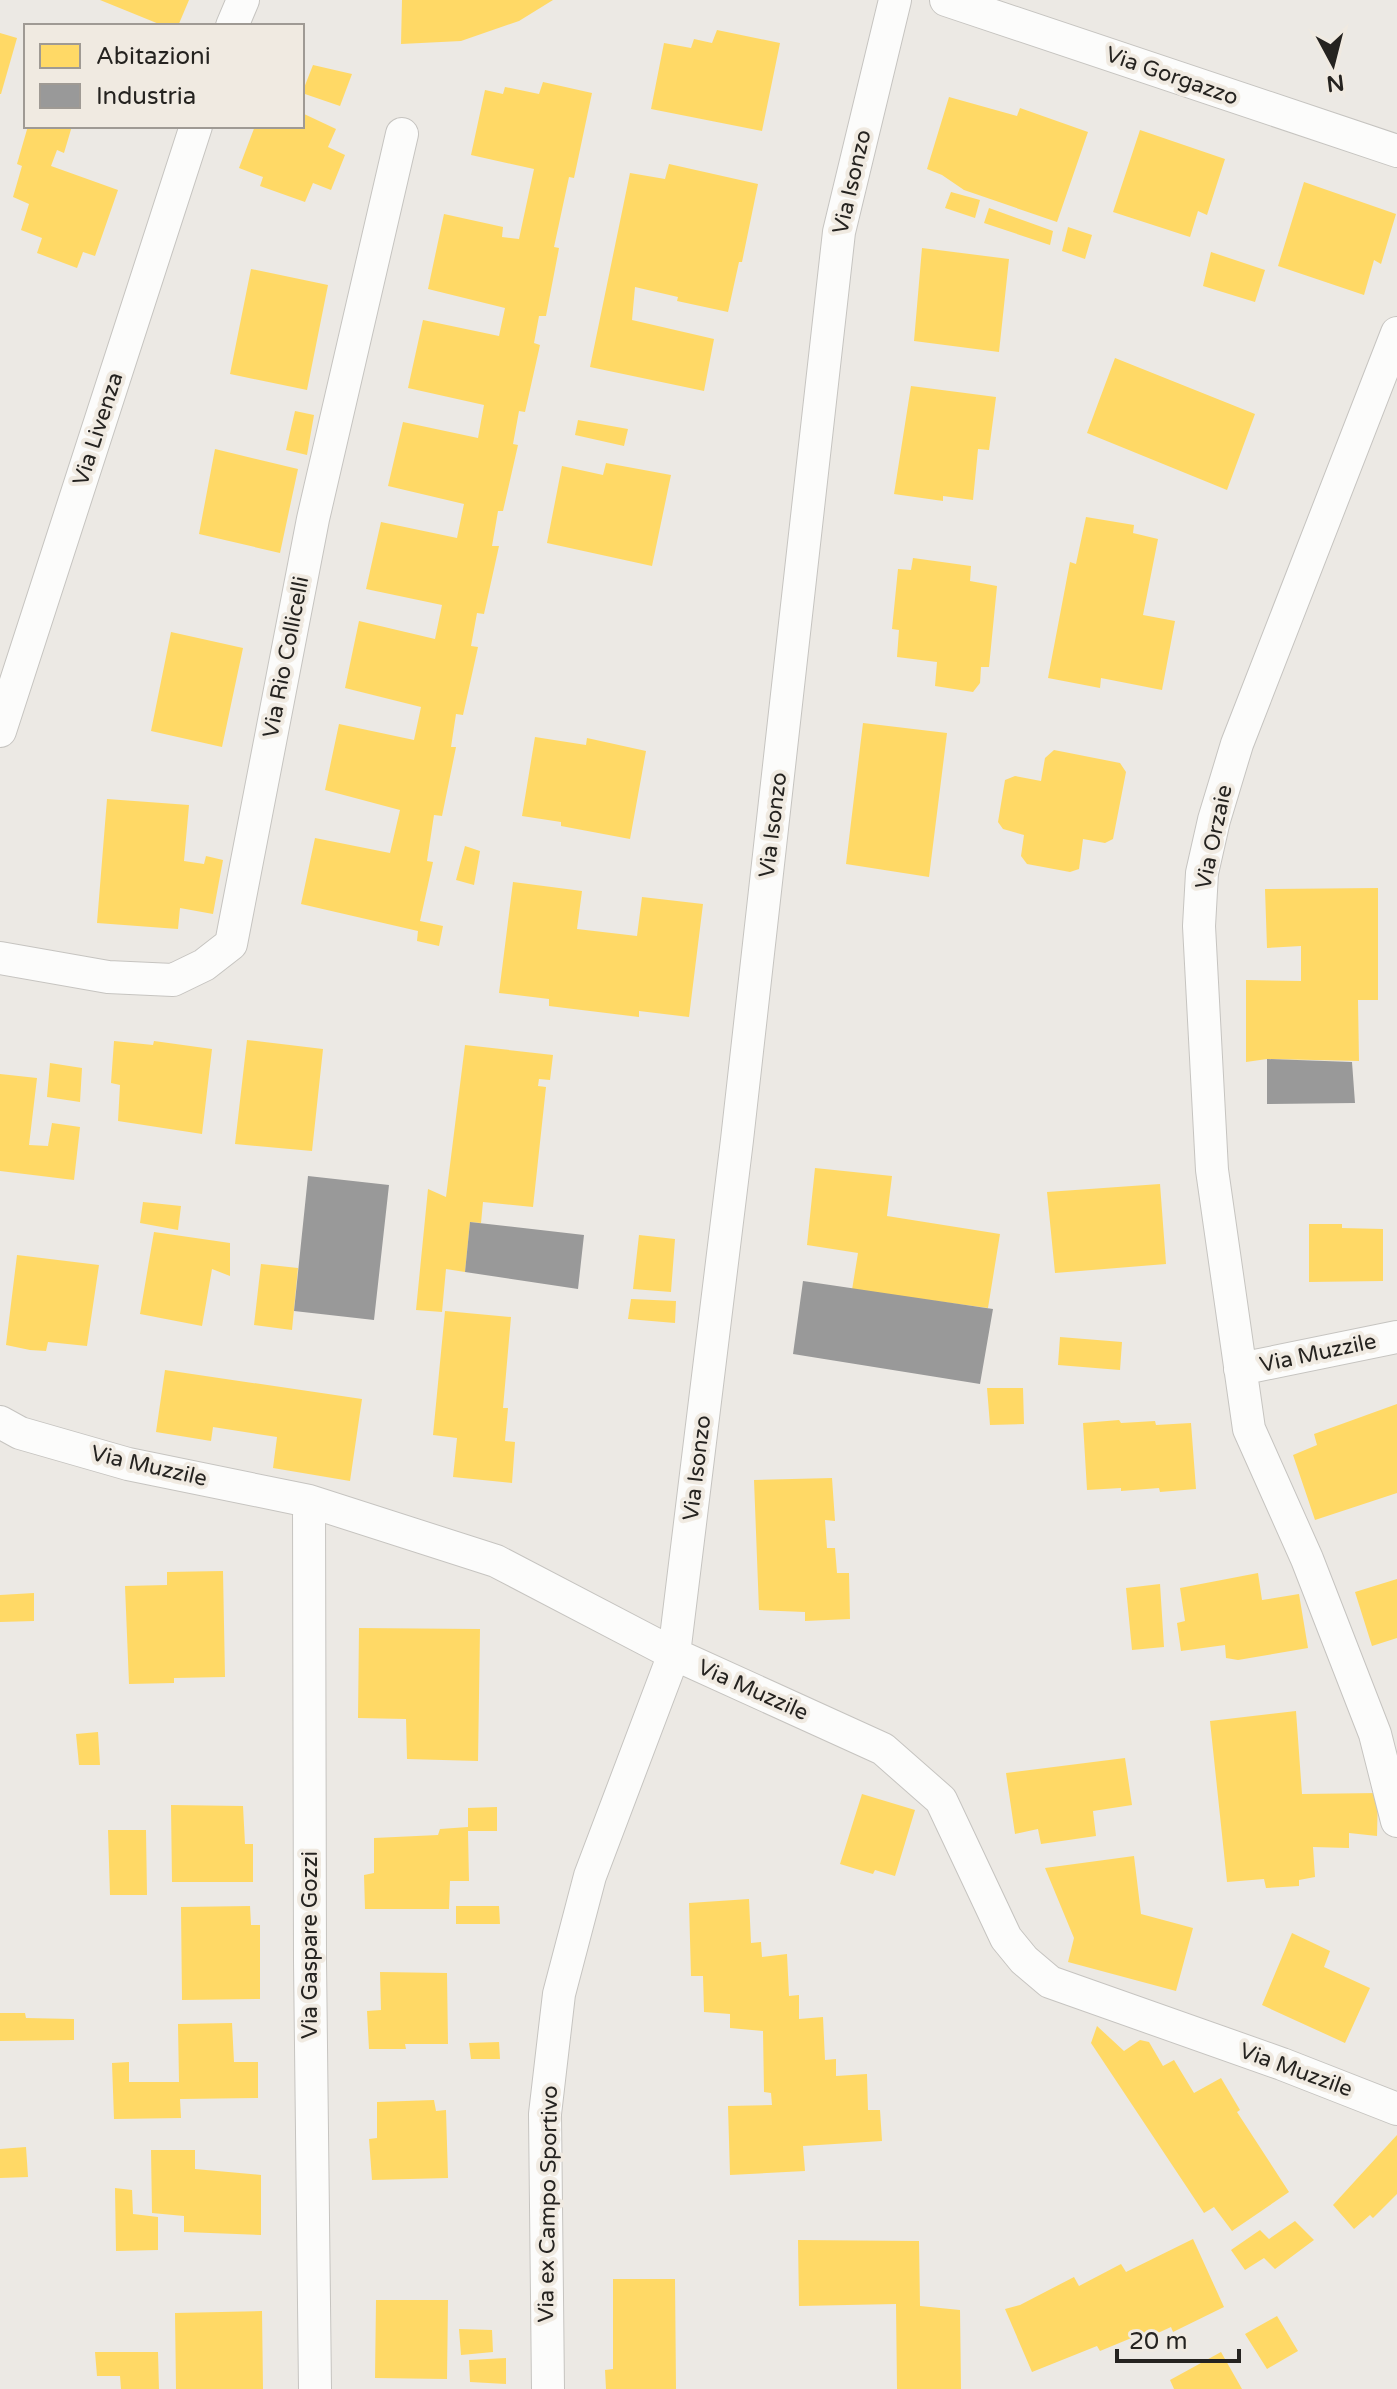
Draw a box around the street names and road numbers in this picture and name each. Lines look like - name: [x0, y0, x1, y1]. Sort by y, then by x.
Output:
- street label: Via Gorgazzo: [1102, 41, 1242, 111]
- street label: Via Isonzo: [827, 127, 877, 237]
- street label: Via Livenza: [67, 369, 129, 489]
- street label: Via Rio Collicelli: [258, 574, 314, 740]
- street label: Via Isonzo: [754, 771, 792, 879]
- street label: Via Orzaie: [1190, 782, 1238, 892]
- street label: Via Muzzile: [1257, 1328, 1379, 1378]
- street label: Via Isonzo: [678, 1414, 716, 1522]
- street label: Via Muzzile: [88, 1440, 210, 1492]
- street label: Via Muzzile: [694, 1654, 812, 1726]
- street label: Via Gaspare Gozzi: [297, 1851, 323, 2039]
- street label: Via Muzzile: [1236, 2038, 1356, 2102]
- street label: Via ex Campo Sportivo: [533, 2085, 563, 2323]

